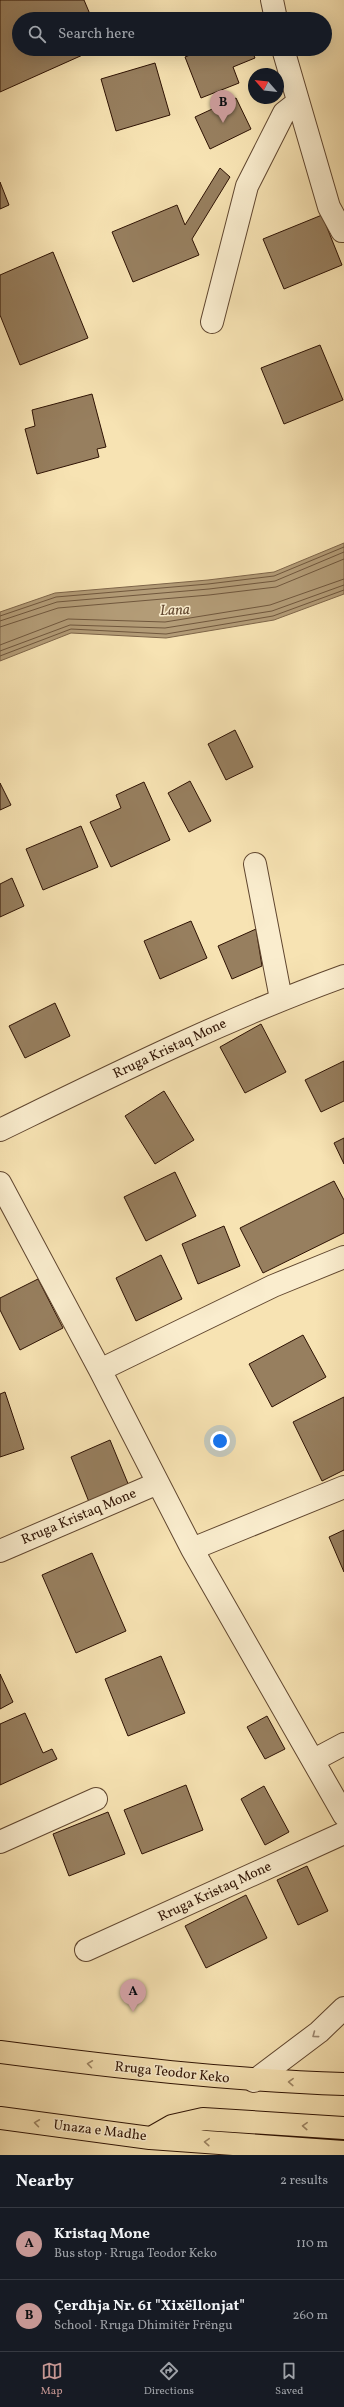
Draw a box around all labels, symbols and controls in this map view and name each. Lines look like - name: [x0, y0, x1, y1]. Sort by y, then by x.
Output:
- search box: [12, 12, 332, 56]
- icon: search: [26, 23, 48, 45]
- text: Search here: [58, 24, 135, 45]
- north arrow: [248, 68, 284, 104]
- pin: B: [210, 90, 236, 123]
- water label: Lana: [160, 600, 190, 622]
- street label: Rruga Kristaq Mone: [110, 1014, 230, 1084]
- your location: [210, 1431, 230, 1451]
- street label: Rruga Kristaq Mone: [19, 1484, 140, 1550]
- street label: Rruga Kristaq Mone: [155, 1857, 275, 1927]
- pin: A: [120, 1979, 146, 2012]
- one-way arrow: [313, 2030, 320, 2037]
- street label: Rruga Teodor Keko: [114, 2058, 230, 2088]
- one-way arrow: [87, 2060, 93, 2069]
- one-way arrow: [288, 2078, 294, 2087]
- street label: Unaza e Madhe: [52, 2116, 148, 2146]
- one-way arrow: [33, 2119, 40, 2128]
- one-way arrow: [302, 2121, 308, 2130]
- one-way arrow: [204, 2138, 210, 2147]
- text: Nearby: [16, 2170, 74, 2193]
- text: 2 results: [280, 2172, 328, 2190]
- text: Kristaq Mone: [54, 2224, 150, 2245]
- text: A: [24, 2235, 34, 2253]
- text: 110 m: [296, 2235, 328, 2253]
- text: Bus stop · Rruga Teodor Keko: [54, 2245, 217, 2263]
- text: Çerdhja Nr. 61 "Xixëllonjat": [54, 2296, 245, 2317]
- text: B: [25, 2307, 33, 2325]
- text: 260 m: [293, 2307, 328, 2325]
- text: School · Rruga Dhimitër Frëngu: [54, 2317, 233, 2335]
- tab: Map: [41, 2360, 63, 2399]
- tab: Directions: [144, 2360, 194, 2399]
- tab: Saved: [275, 2360, 303, 2399]

